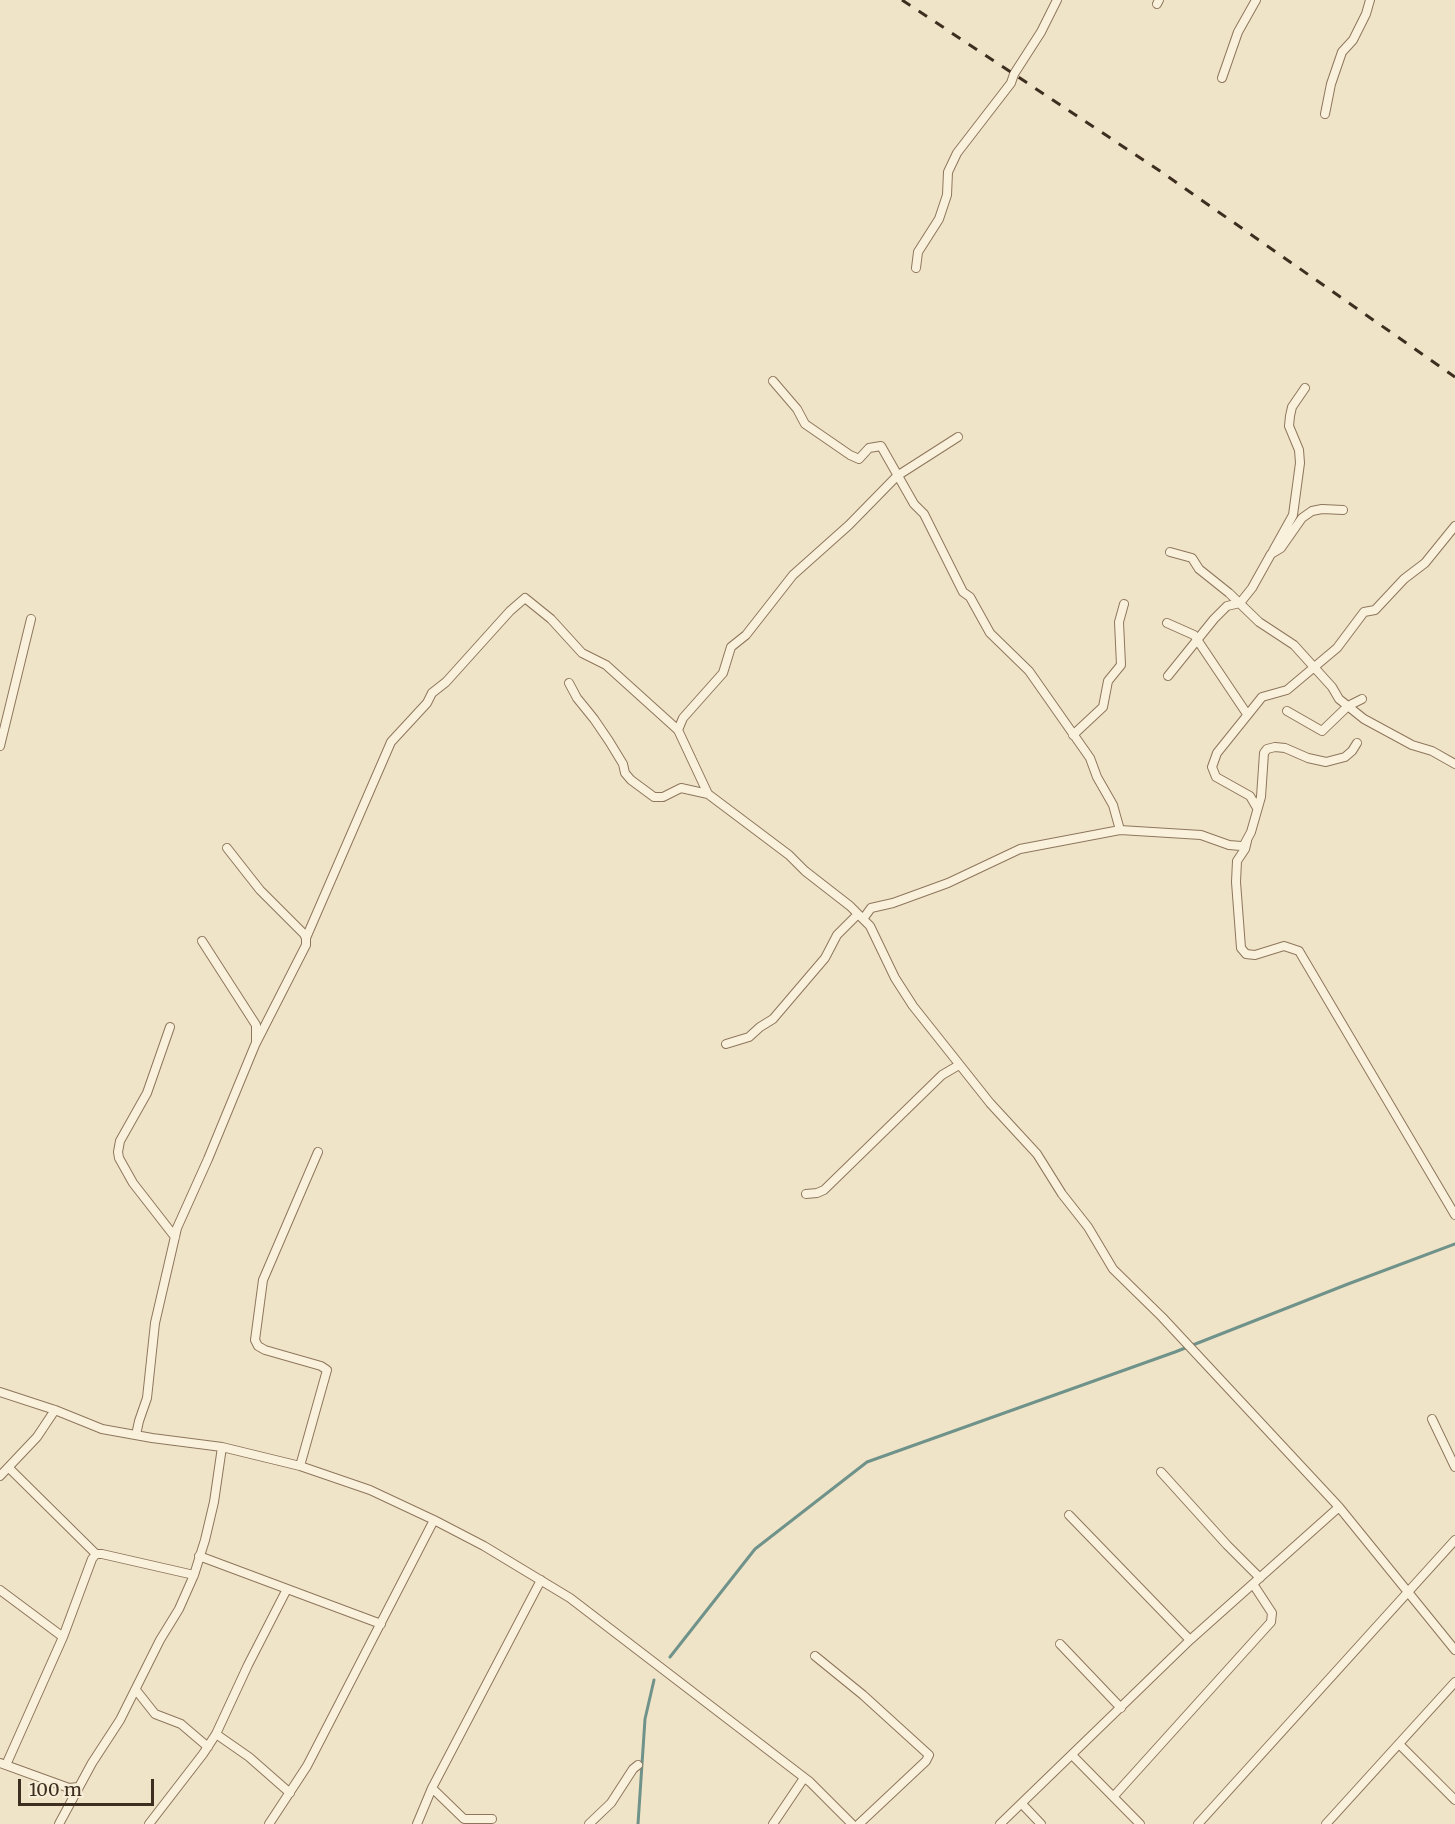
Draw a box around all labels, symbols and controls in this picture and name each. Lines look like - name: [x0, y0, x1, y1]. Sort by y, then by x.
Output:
- scale bar: [21, 1767, 158, 1805]
- text: 100 m: [29, 1778, 82, 1801]

